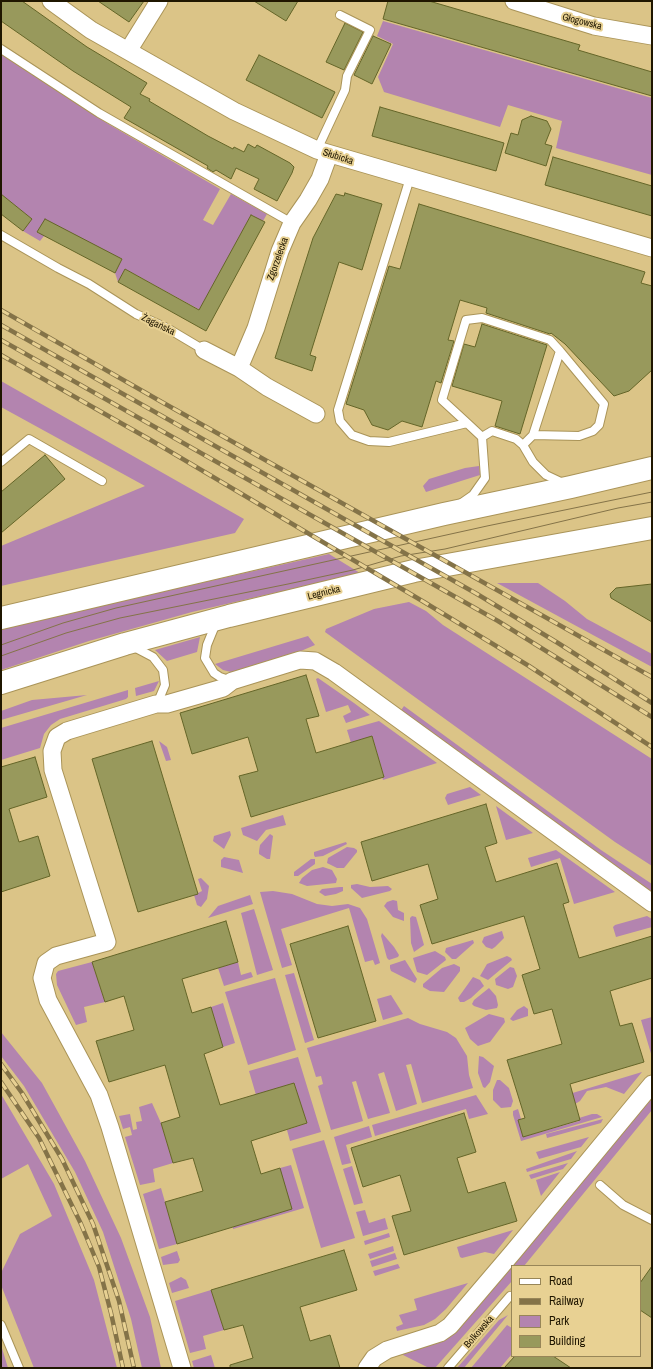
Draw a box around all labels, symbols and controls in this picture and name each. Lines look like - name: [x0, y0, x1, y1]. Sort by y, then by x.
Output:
- street label: Głogowska: [561, 11, 603, 33]
- street label: Słubicka: [321, 146, 355, 168]
- street label: Zgorzelecka: [265, 236, 291, 282]
- street label: Żagańska: [139, 312, 177, 338]
- street label: Legnicka: [306, 583, 342, 603]
- legend: [511, 1265, 641, 1357]
- text: Road: [549, 1273, 573, 1289]
- text: Railway: [549, 1293, 584, 1309]
- street label: Bolkowska: [462, 1313, 496, 1351]
- text: Park: [549, 1313, 569, 1329]
- text: Building: [549, 1333, 585, 1349]

